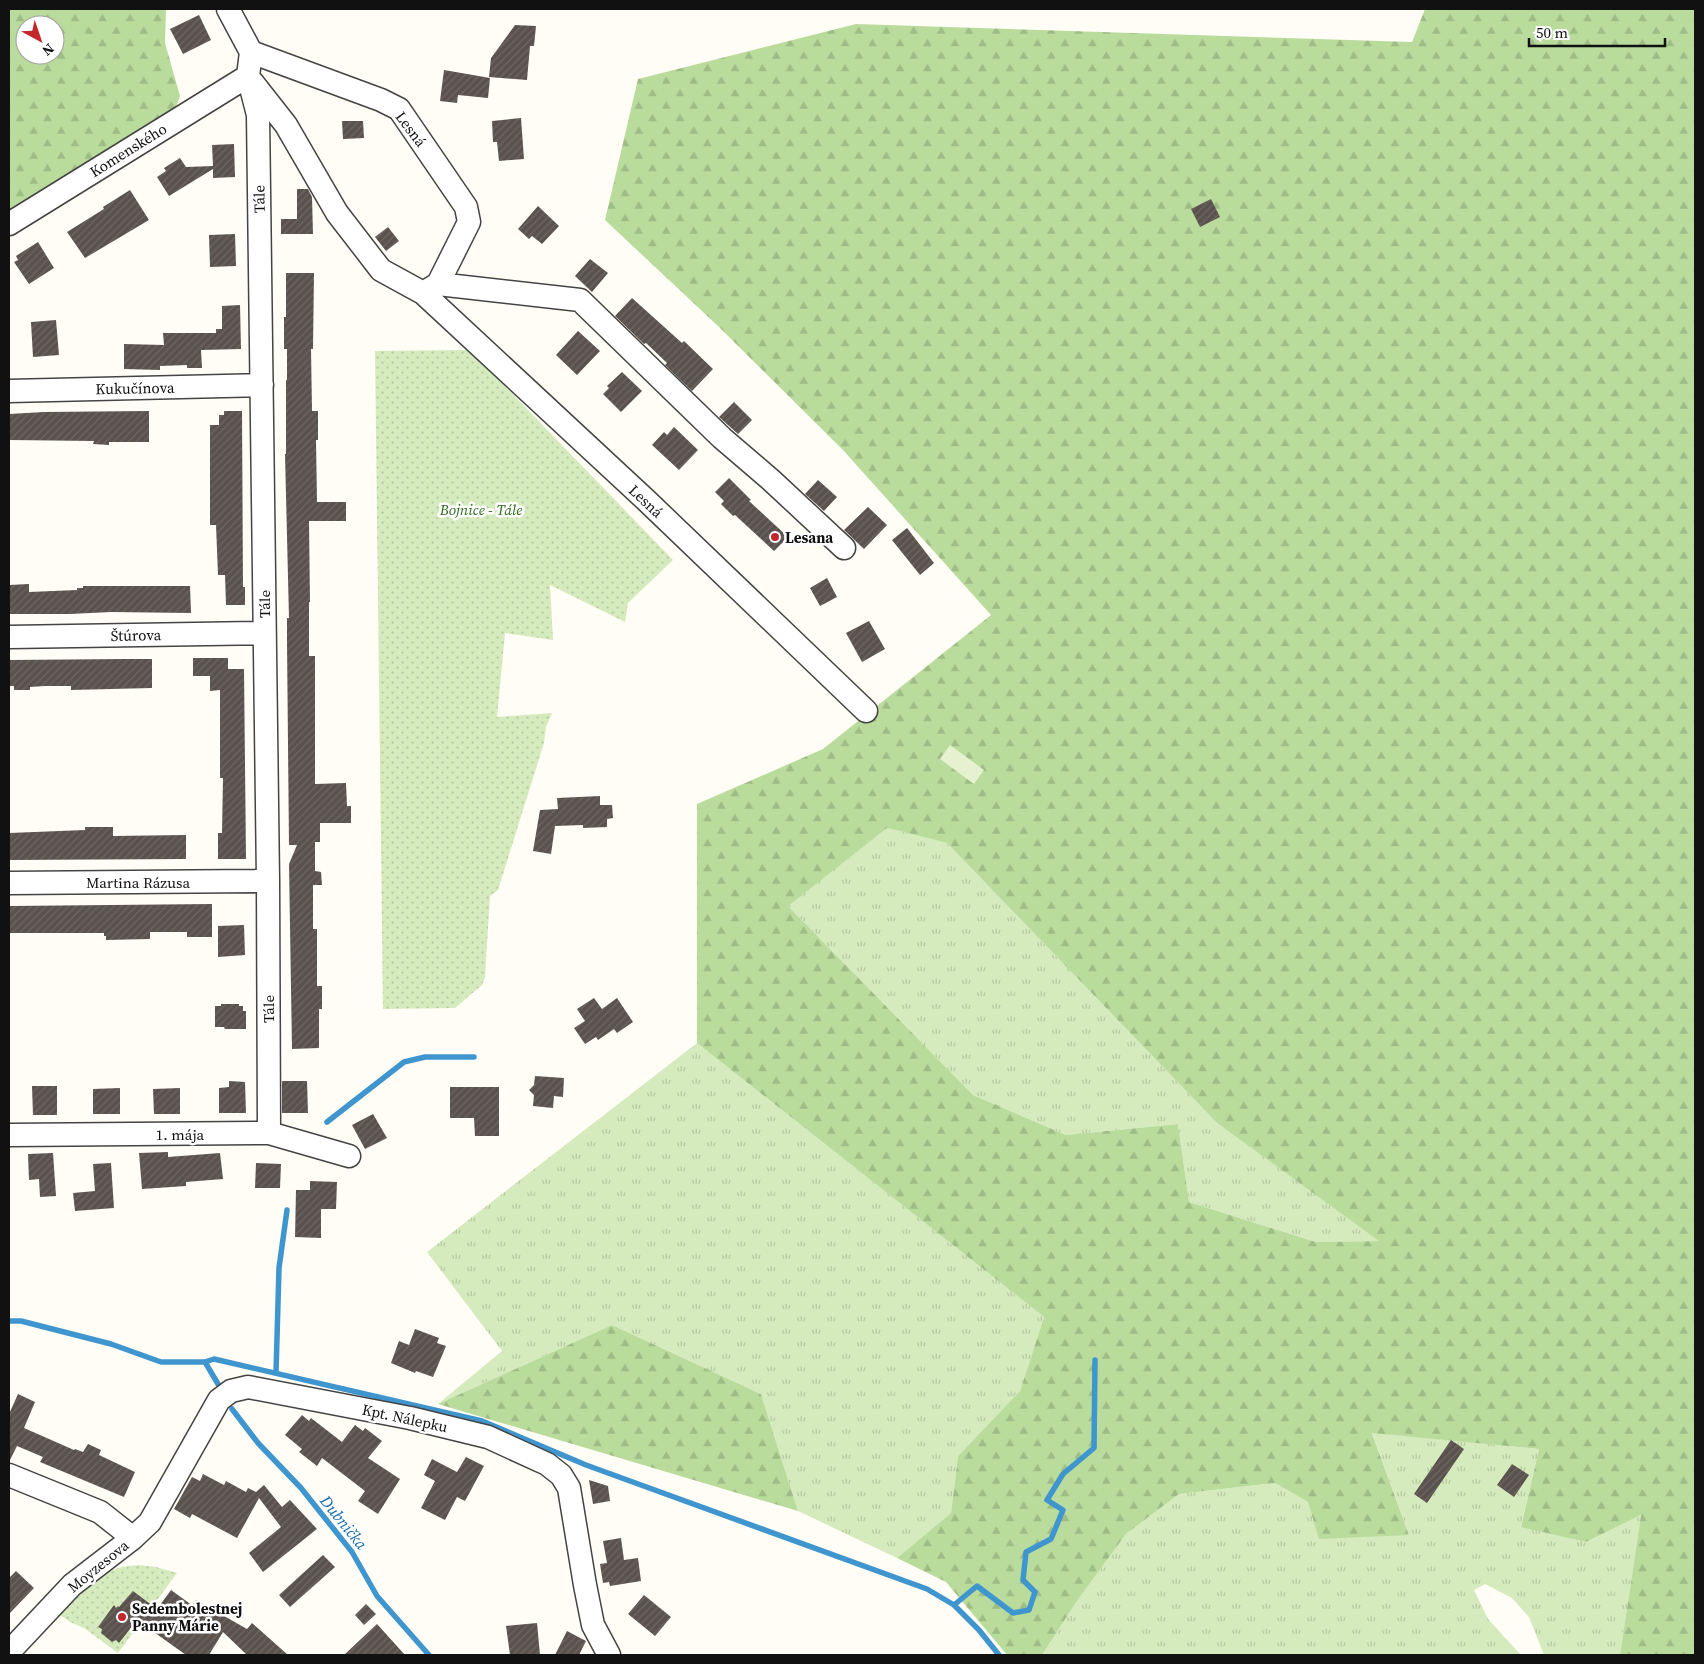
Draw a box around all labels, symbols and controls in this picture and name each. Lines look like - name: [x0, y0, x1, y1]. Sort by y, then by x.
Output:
- north arrow: [15, 15, 65, 65]
- scale bar: [1529, 15, 1665, 47]
- text: 50 m: [1536, 22, 1568, 43]
- text: N: [38, 39, 59, 61]
- street label: Lesná: [391, 107, 432, 152]
- street label: Komenského: [85, 118, 171, 182]
- street label: Tále: [248, 184, 270, 213]
- street label: Kukučínova: [95, 377, 175, 399]
- street label: Lesná: [624, 480, 668, 523]
- park label: Bojnice - Tále: [439, 499, 522, 520]
- place label: Lesana: [785, 527, 834, 548]
- marker: Lesana: [769, 531, 781, 543]
- street label: Tále: [254, 590, 275, 618]
- street label: Štúrova: [111, 624, 162, 646]
- street label: Martina Rázusa: [86, 872, 190, 893]
- street label: Tále: [258, 995, 279, 1023]
- street label: 1. mája: [156, 1124, 205, 1145]
- street label: Kpt. Nálepku: [360, 1399, 450, 1437]
- water label: Dubnička: [315, 1489, 373, 1554]
- street label: Moyzesova: [63, 1535, 133, 1597]
- place label: Sedembolestnej Panny Márie: [132, 1598, 242, 1636]
- marker: Sedembolestnej Panny Márie: [116, 1611, 128, 1623]

